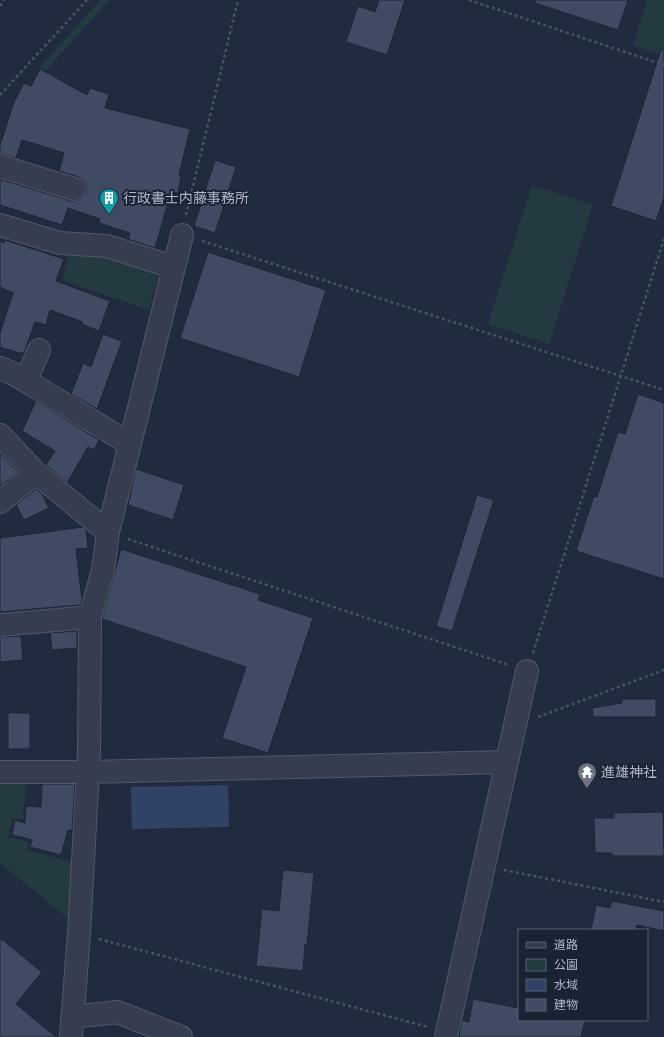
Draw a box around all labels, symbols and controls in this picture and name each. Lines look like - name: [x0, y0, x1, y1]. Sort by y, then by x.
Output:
- building icon: 行政書士内藤事務所: [98, 187, 120, 215]
- place label: 行政書士内藤事務所: [123, 188, 249, 208]
- temple icon: 進雄神社: [576, 761, 598, 789]
- place label: 進雄神社: [601, 762, 657, 782]
- legend: [518, 929, 648, 1021]
- text: 道路: [554, 936, 578, 954]
- text: 公園: [554, 956, 578, 974]
- text: 水域: [554, 976, 578, 994]
- text: 建物: [554, 996, 578, 1014]

